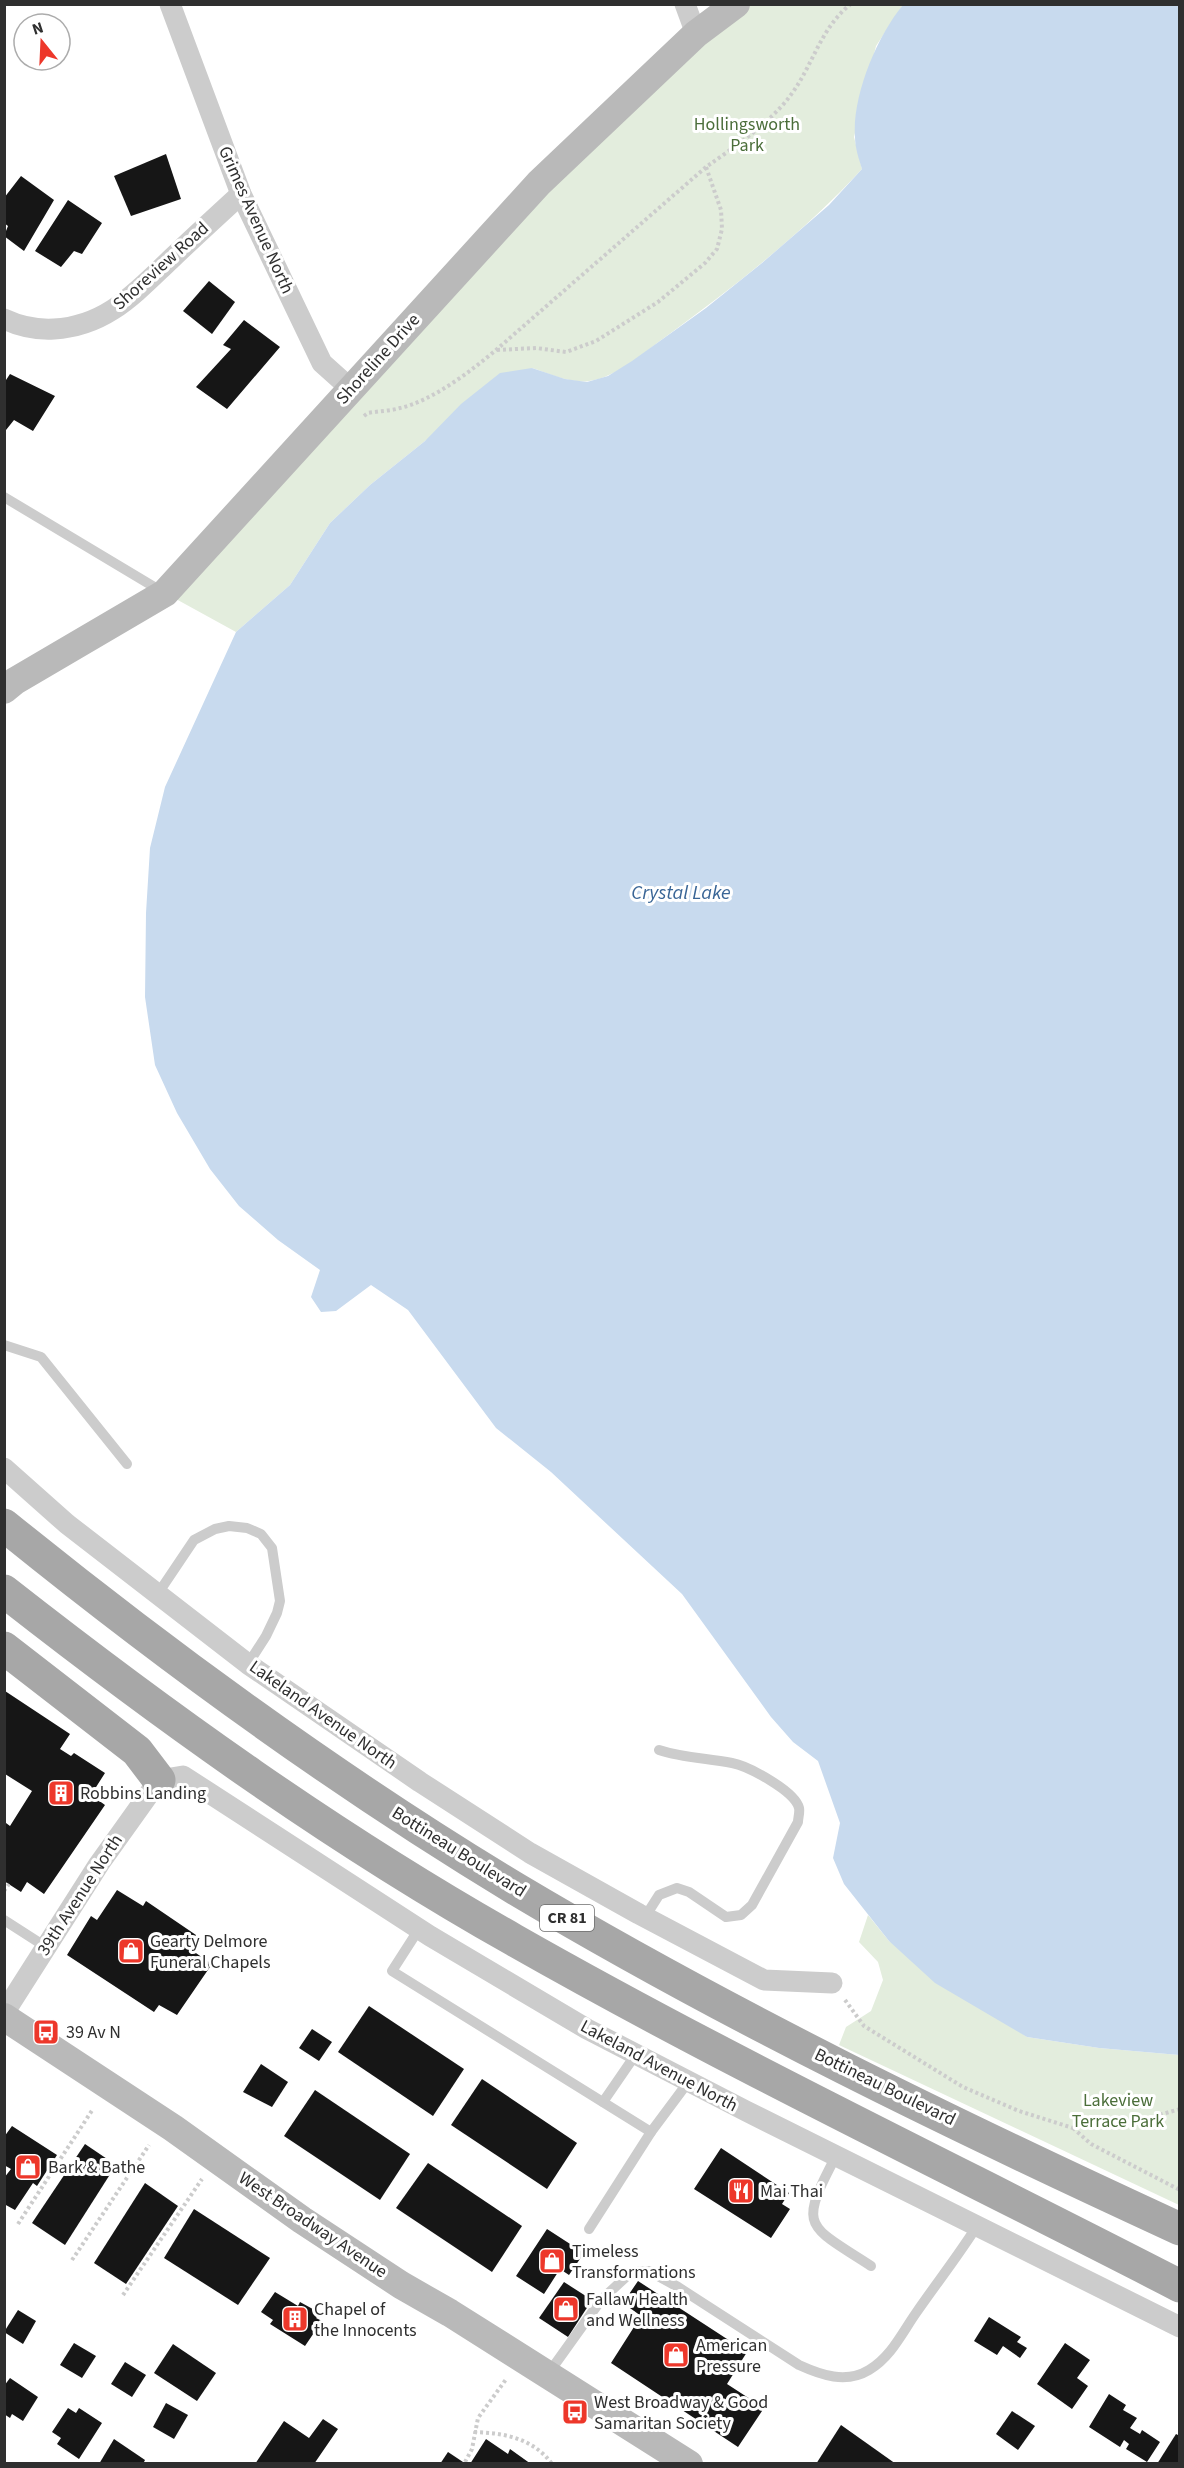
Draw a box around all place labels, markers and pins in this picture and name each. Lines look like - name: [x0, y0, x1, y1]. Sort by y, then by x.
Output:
- building icon: Robbins Landing: [46, 1778, 76, 1808]
- place label: Robbins Landing: [80, 1781, 206, 1806]
- place label: Gearty Delmore Funeral Chapels: [150, 1929, 270, 1975]
- shop icon: Gearty Delmore Funeral Chapels: [116, 1936, 146, 1966]
- bus stop icon: 39 Av N: [31, 2017, 61, 2047]
- place label: 39 Av N: [66, 2020, 121, 2045]
- shop icon: Bark & Bathe: [13, 2152, 43, 2182]
- place label: Bark & Bathe: [48, 2155, 145, 2180]
- restaurant icon: Mai Thai: [726, 2176, 756, 2206]
- place label: Mai Thai: [760, 2179, 823, 2204]
- place label: Timeless Transformations: [572, 2239, 696, 2285]
- shop icon: Timeless Transformations: [537, 2246, 567, 2276]
- place label: Fallaw Health and Wellness: [586, 2287, 688, 2333]
- shop icon: Fallaw Health and Wellness: [551, 2294, 581, 2324]
- place label: Chapel of the Innocents: [314, 2297, 417, 2343]
- building icon: Chapel of the Innocents: [280, 2304, 310, 2334]
- place label: American Pressure: [696, 2333, 767, 2379]
- shop icon: American Pressure: [661, 2340, 691, 2370]
- place label: West Broadway & Good Samaritan Society: [594, 2390, 768, 2436]
- bus stop icon: West Broadway & Good Samaritan Society: [560, 2397, 590, 2427]

